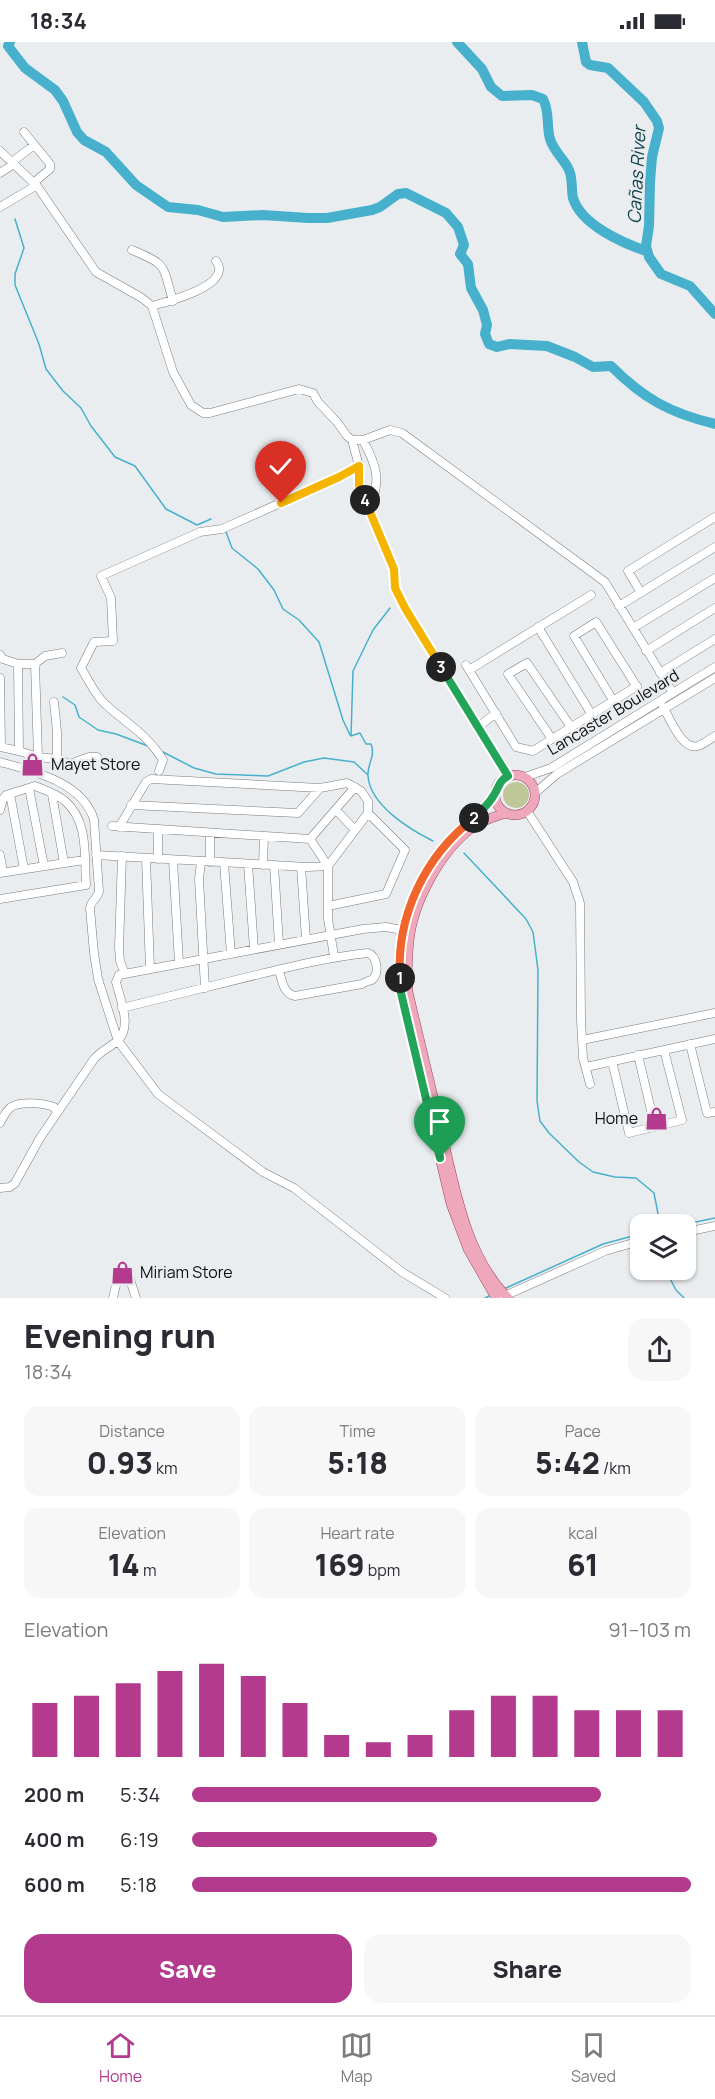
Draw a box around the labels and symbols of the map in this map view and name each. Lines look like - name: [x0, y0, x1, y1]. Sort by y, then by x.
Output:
- water label: Cañas River: [621, 123, 651, 225]
- pin: [255, 441, 306, 503]
- pin: 4: [350, 485, 380, 515]
- pin: 3: [426, 652, 456, 682]
- street label: Lancaster Boulevard: [543, 664, 683, 760]
- shop icon: Mayet Store: [20, 751, 46, 777]
- place label: Mayet Store: [51, 753, 140, 775]
- pin: 2: [459, 803, 489, 833]
- pin: 1: [385, 963, 415, 993]
- pin: [414, 1096, 465, 1158]
- shop icon: Home: [643, 1105, 669, 1131]
- place label: Home: [595, 1107, 638, 1129]
- shop icon: Miriam Store: [109, 1259, 135, 1285]
- place label: Miriam Store: [140, 1261, 233, 1283]

